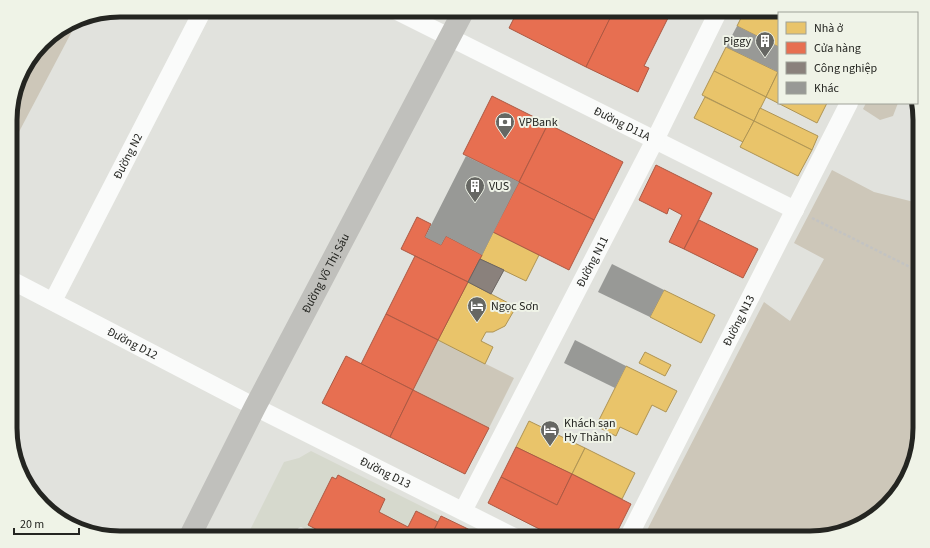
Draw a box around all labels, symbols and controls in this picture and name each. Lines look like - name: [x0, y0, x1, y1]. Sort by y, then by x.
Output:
- legend: [778, 12, 918, 104]
- text: Nhà ở: [814, 20, 844, 37]
- building icon: Piggy: [754, 30, 776, 58]
- place label: Piggy: [723, 33, 751, 50]
- text: Cửa hàng: [814, 40, 861, 57]
- text: Công nghiệp: [814, 60, 877, 77]
- text: Khác: [814, 80, 840, 97]
- street label: Đường D11A: [591, 102, 654, 145]
- bank icon: VPBank: [494, 111, 516, 139]
- place label: VPBank: [519, 114, 558, 131]
- street label: Đường N2: [109, 130, 147, 182]
- building icon: VUS: [464, 175, 486, 203]
- place label: VUS: [489, 178, 509, 195]
- street label: Đường Võ Thị Sáu: [297, 230, 354, 316]
- street label: Đường N11: [572, 233, 612, 290]
- street label: Đường N13: [718, 292, 759, 349]
- hotel icon: Ngọc Sơn: [466, 295, 488, 323]
- place label: Ngọc Sơn: [491, 298, 539, 315]
- street label: Đường D12: [104, 323, 161, 364]
- place label: Khách sạn Hy Thành: [564, 415, 616, 446]
- hotel icon: Khách sạn Hy Thành: [539, 419, 561, 447]
- street label: Đường D13: [357, 453, 414, 492]
- scale bar: [14, 510, 79, 536]
- text: 20 m: [20, 516, 44, 533]

